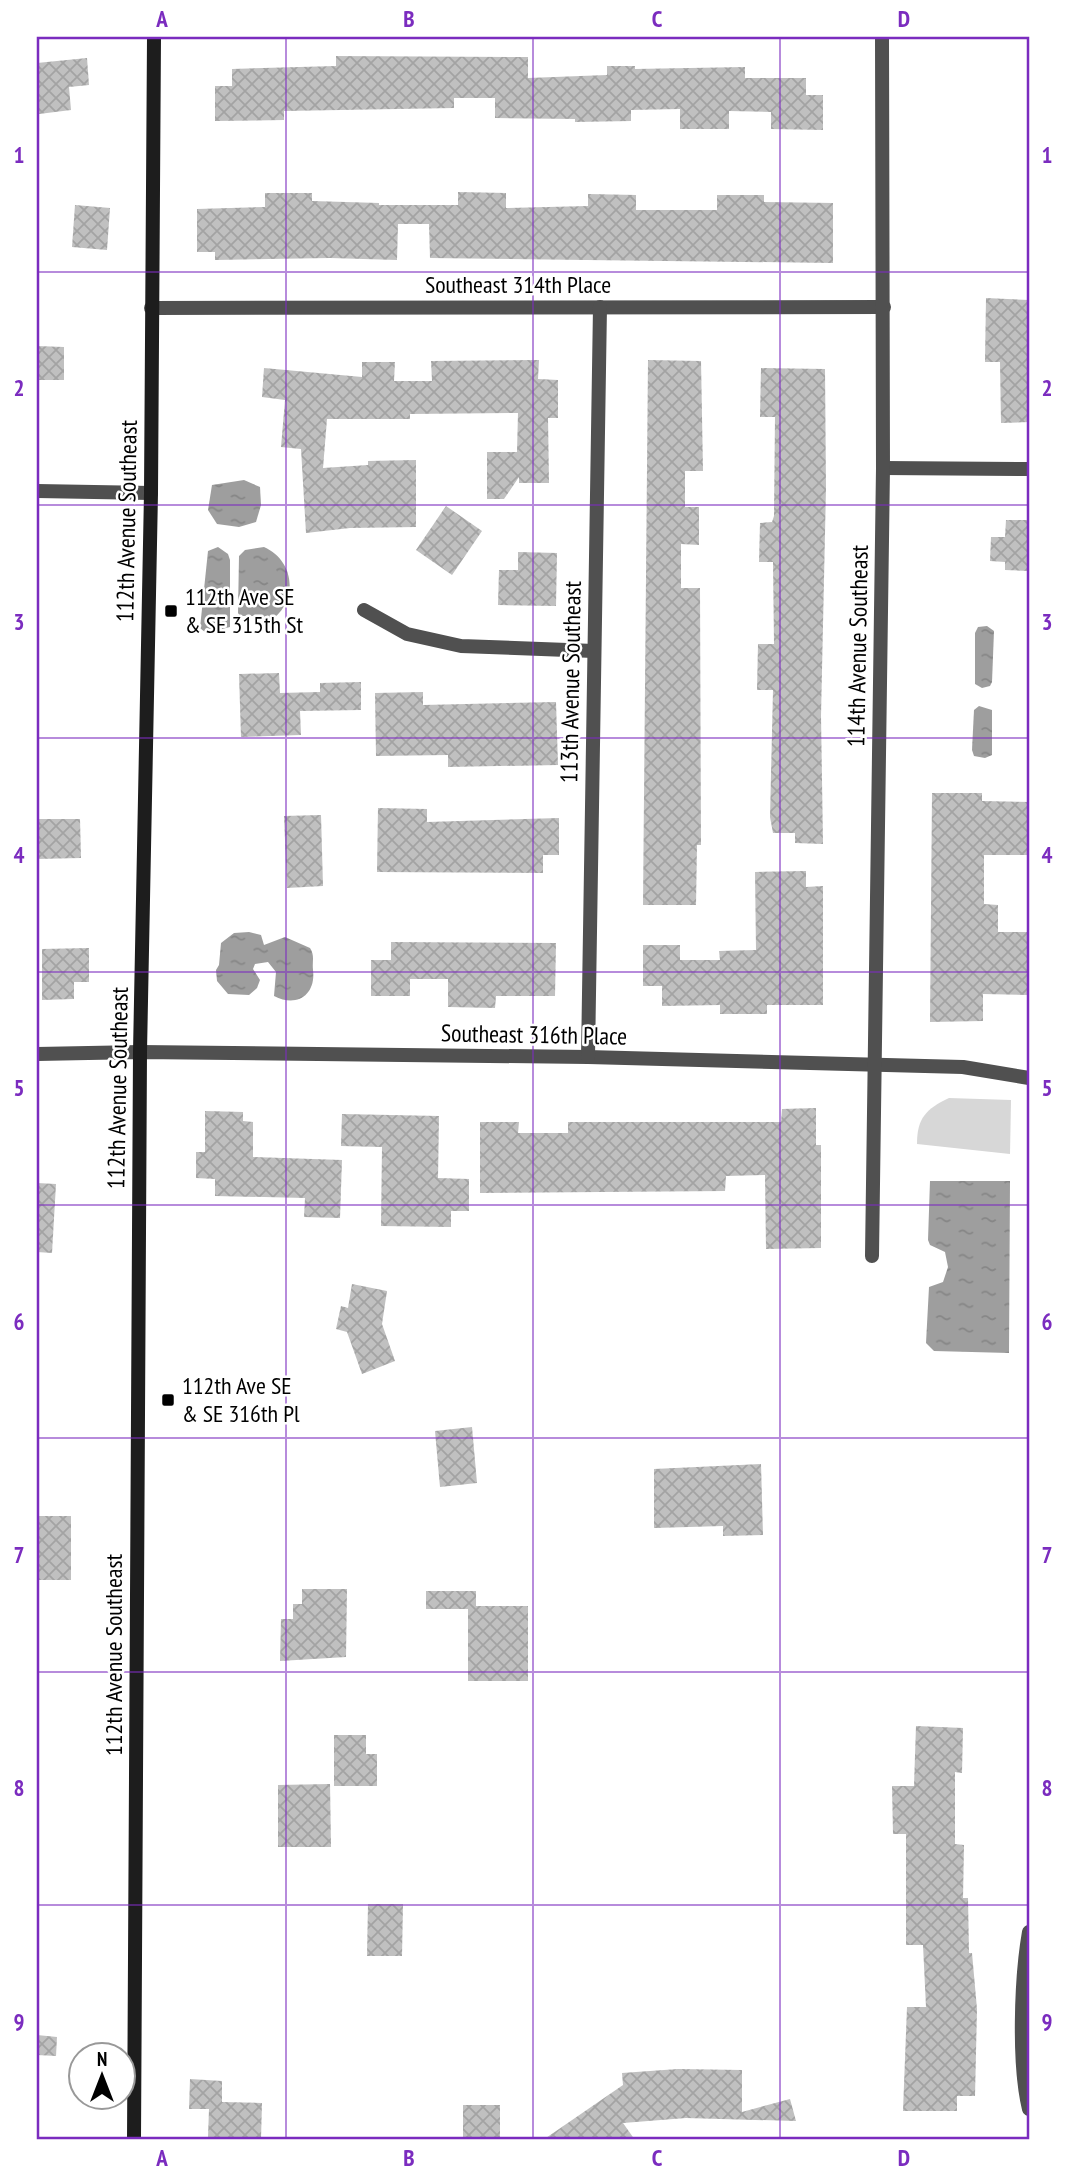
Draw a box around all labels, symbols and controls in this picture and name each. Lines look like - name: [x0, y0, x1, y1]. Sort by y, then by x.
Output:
- text: A: [155, 4, 168, 33]
- text: B: [403, 4, 415, 33]
- text: C: [652, 4, 663, 33]
- text: D: [898, 4, 910, 33]
- text: 1: [14, 140, 25, 169]
- text: 1: [1042, 140, 1053, 169]
- street label: Southeast 314th Place: [425, 269, 611, 300]
- text: 2: [14, 373, 25, 402]
- text: 2: [1042, 373, 1053, 402]
- street label: 112th Avenue Southeast: [109, 419, 144, 622]
- street label: 114th Avenue Southeast: [840, 544, 875, 747]
- street label: 113th Avenue Southeast: [553, 580, 588, 783]
- place label: 112th Ave SE & SE 315th St: [185, 581, 303, 640]
- marker: 112th Ave SE & SE 315th St: [163, 603, 179, 619]
- text: 3: [14, 607, 25, 636]
- text: 3: [1042, 607, 1053, 636]
- text: 4: [14, 840, 25, 869]
- text: 4: [1042, 840, 1053, 869]
- street label: 112th Avenue Southeast: [100, 986, 135, 1189]
- street label: Southeast 316th Place: [441, 1017, 627, 1052]
- text: 5: [14, 1073, 25, 1102]
- text: 5: [1042, 1073, 1053, 1102]
- text: 6: [14, 1307, 25, 1336]
- text: 6: [1042, 1307, 1053, 1336]
- place label: 112th Ave SE & SE 316th Pl: [182, 1370, 300, 1429]
- marker: 112th Ave SE & SE 316th Pl: [160, 1392, 176, 1408]
- text: 7: [14, 1540, 25, 1569]
- text: 7: [1042, 1540, 1053, 1569]
- street label: 112th Avenue Southeast: [98, 1553, 129, 1756]
- text: 8: [14, 1773, 25, 1802]
- text: 8: [1042, 1773, 1053, 1802]
- text: 9: [14, 2007, 25, 2036]
- text: 9: [1042, 2007, 1053, 2036]
- north arrow: [66, 2040, 136, 2110]
- text: N: [97, 2047, 107, 2071]
- text: A: [155, 2143, 168, 2172]
- text: B: [403, 2143, 415, 2172]
- text: C: [652, 2143, 663, 2172]
- text: D: [898, 2143, 910, 2172]

